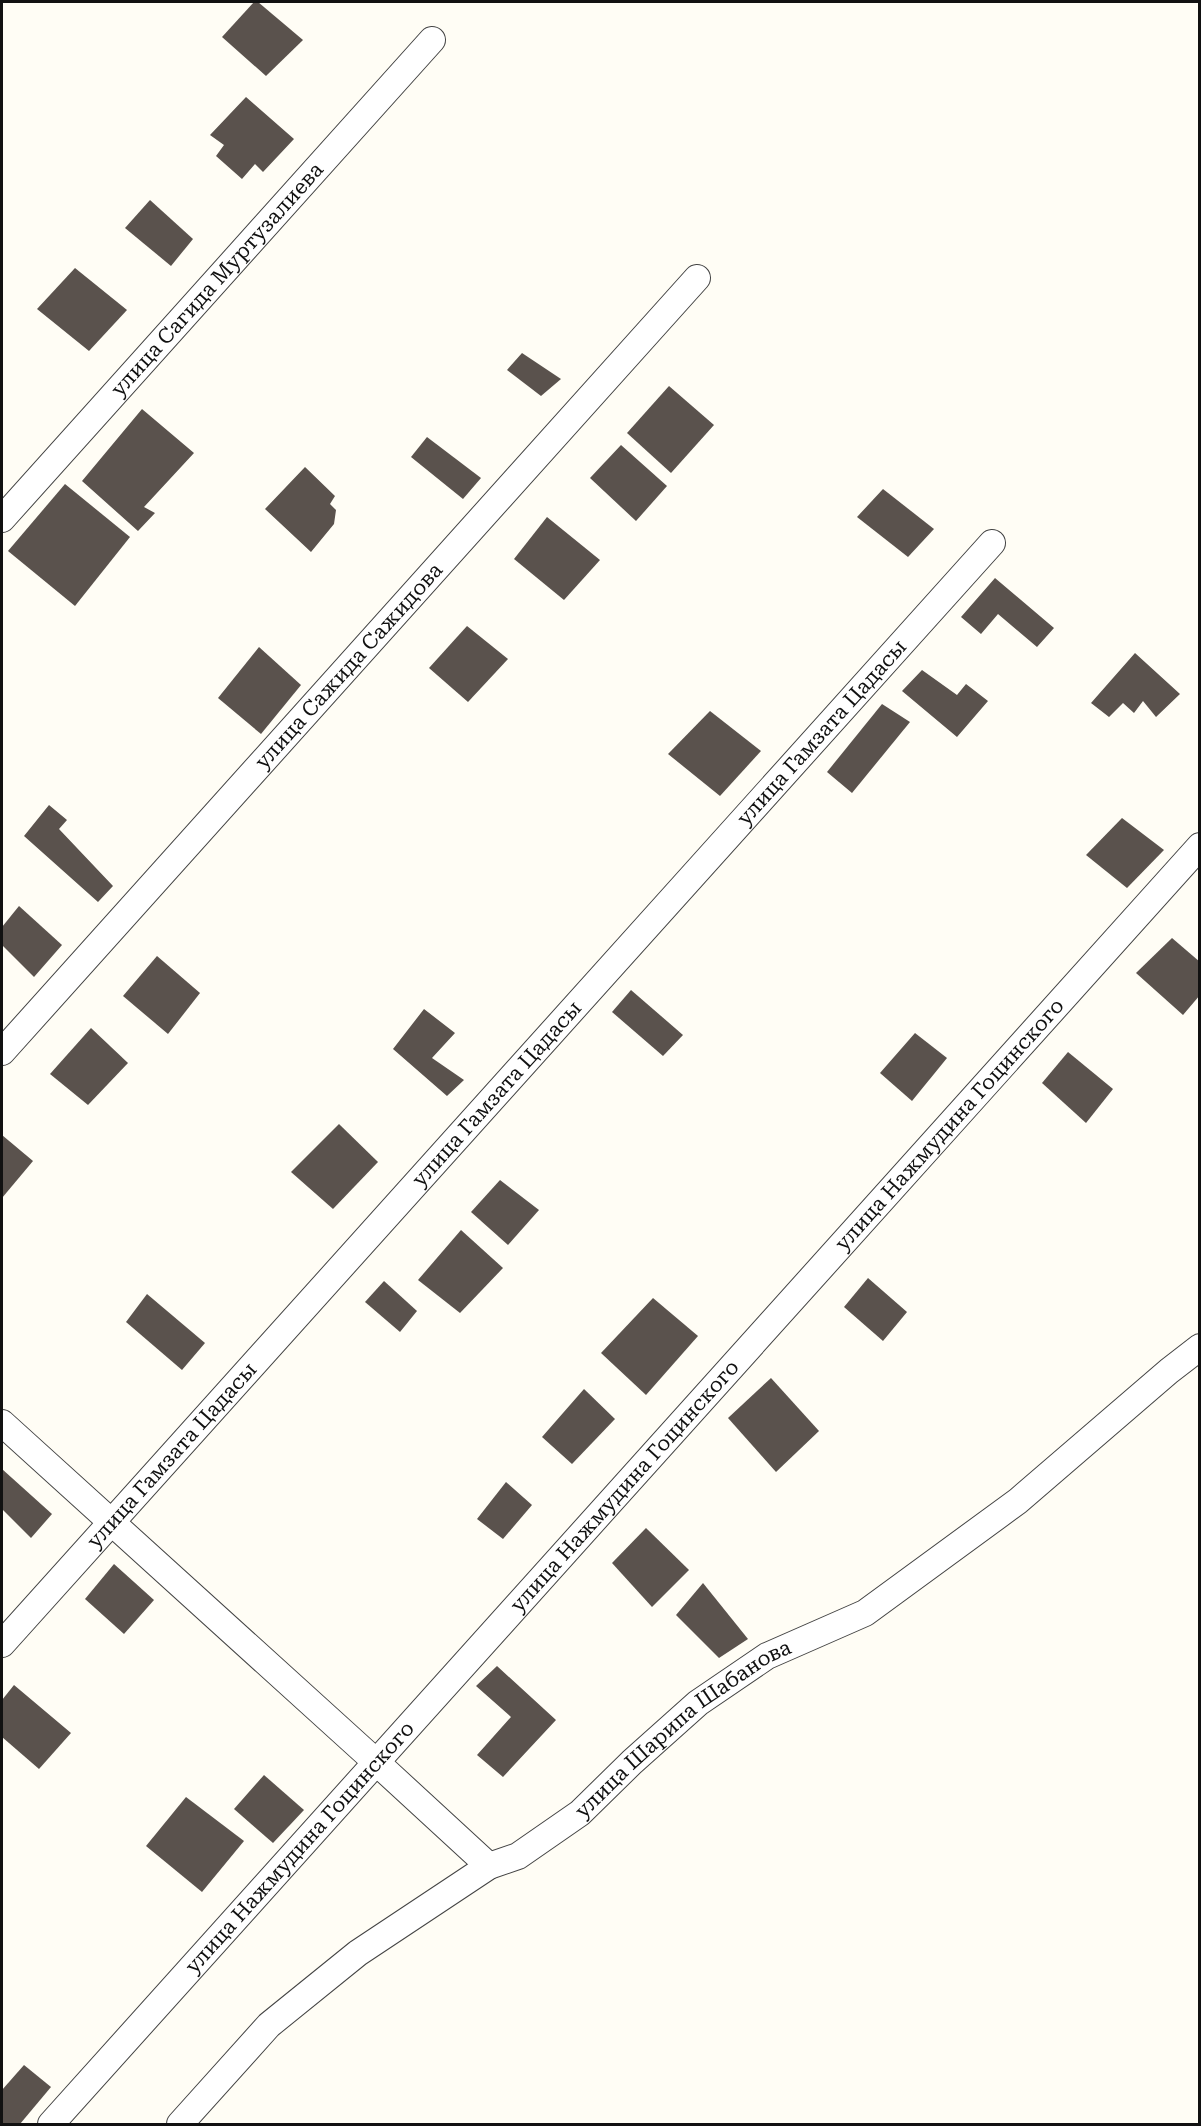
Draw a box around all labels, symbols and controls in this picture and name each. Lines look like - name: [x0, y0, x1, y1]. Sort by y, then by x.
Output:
- street label: улица Сагида Муртузалиева: [106, 157, 329, 401]
- street label: улица Сажида Сажидова: [250, 558, 448, 774]
- street label: улица Гамзата Цадасы: [732, 635, 911, 830]
- street label: улица Нажмудина Гоцинского: [830, 994, 1069, 1255]
- street label: улица Гамзата Цадасы: [407, 996, 586, 1191]
- street label: улица Нажмудина Гоцинского: [505, 1355, 744, 1617]
- street label: улица Гамзата Цадасы: [82, 1357, 261, 1553]
- street label: улица Шарипа Шабанова: [570, 1635, 795, 1823]
- street label: улица Нажмудина Гоцинского: [180, 1717, 419, 1978]

